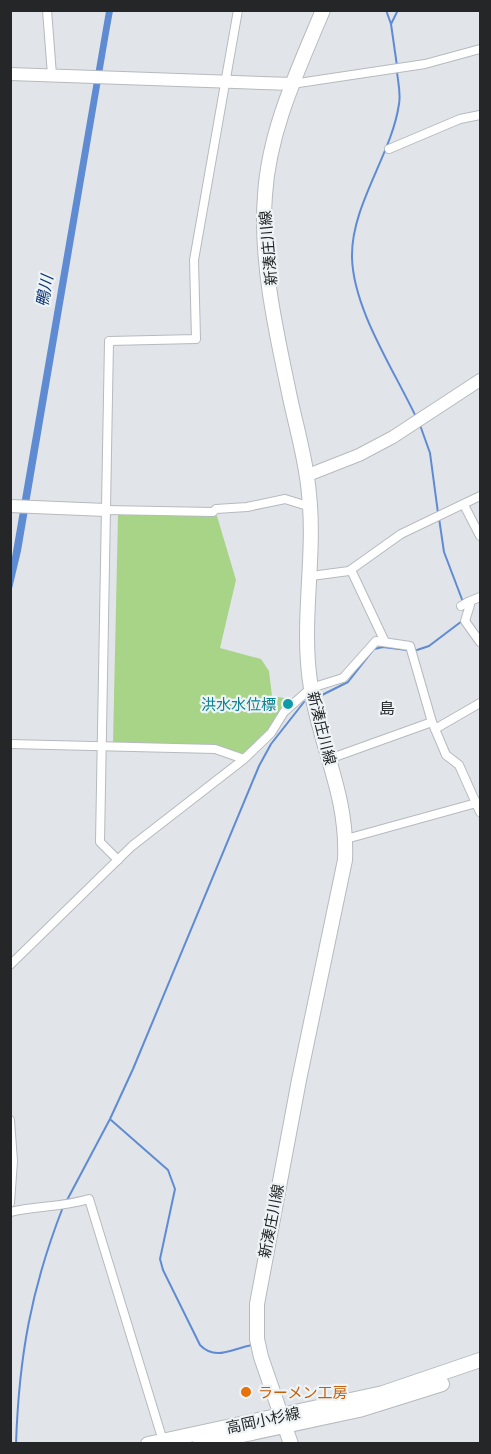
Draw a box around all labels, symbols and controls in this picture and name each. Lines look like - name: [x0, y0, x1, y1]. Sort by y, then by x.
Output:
- street label: 新湊庄川線: [255, 210, 281, 286]
- water label: 鴨川: [31, 272, 57, 309]
- street label: 新湊庄川線: [304, 689, 340, 767]
- place label: 洪水水位標: [201, 695, 276, 714]
- marker: 洪水水位標: [281, 697, 295, 711]
- district label: 島: [379, 698, 395, 718]
- street label: 新湊庄川線: [255, 1182, 287, 1260]
- place label: ラーメン工房: [258, 1383, 347, 1402]
- marker: ラーメン工房: [239, 1385, 253, 1399]
- street label: 高岡小杉線: [224, 1403, 302, 1437]

